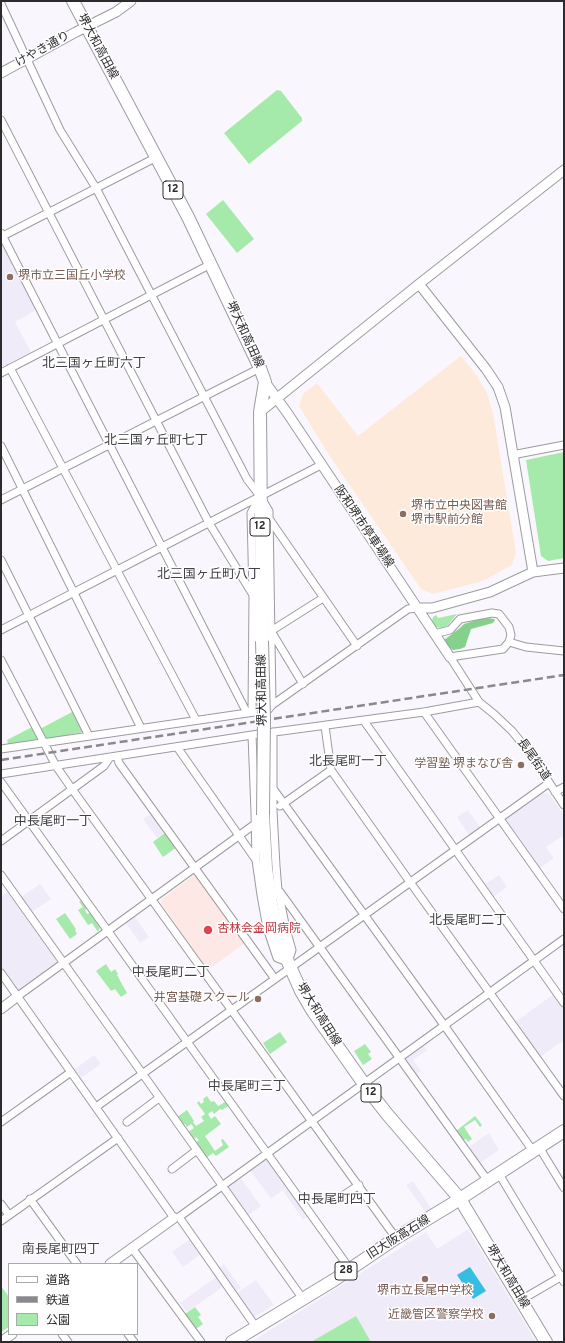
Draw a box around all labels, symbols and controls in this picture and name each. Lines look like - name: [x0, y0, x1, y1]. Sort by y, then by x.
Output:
- street label: 堺大和高田線: [74, 12, 120, 82]
- street label: けやき通り: [13, 29, 73, 71]
- road number: 12: [163, 181, 183, 199]
- place label: 堺市立三国丘小学校: [18, 270, 126, 284]
- marker: 堺市立三国丘小学校: [5, 272, 15, 282]
- street label: 堺大和高田線: [222, 299, 266, 371]
- district label: 北三国ヶ丘町六丁: [42, 356, 146, 372]
- district label: 北三国ヶ丘町七丁: [104, 433, 208, 449]
- street label: 阪和堺市停車場線: [330, 483, 396, 571]
- place label: 堺市立中央図書館 堺市駅前分館: [411, 500, 507, 528]
- marker: 堺市立中央図書館 堺市駅前分館: [398, 509, 408, 519]
- road number: 12: [250, 518, 270, 536]
- district label: 北三国ヶ丘町八丁: [157, 567, 261, 583]
- street label: 堺大和高田線: [255, 654, 271, 726]
- street label: 長尾街道: [513, 736, 553, 784]
- district label: 北長尾町一丁: [309, 754, 387, 770]
- place label: 学習塾 堺まなび舎: [414, 758, 513, 772]
- marker: 学習塾 堺まなび舎: [516, 760, 526, 770]
- district label: 中長尾町一丁: [14, 814, 92, 830]
- district label: 北長尾町二丁: [429, 913, 507, 929]
- place label: 杏林会金岡病院: [217, 923, 301, 937]
- marker: 杏林会金岡病院: [202, 924, 214, 936]
- district label: 中長尾町二丁: [132, 965, 210, 981]
- street label: 堺大和高田線: [293, 981, 343, 1049]
- place label: 井宮基礎スクール: [154, 992, 250, 1006]
- marker: 井宮基礎スクール: [253, 994, 263, 1004]
- district label: 中長尾町三丁: [208, 1079, 286, 1095]
- road number: 12: [361, 1084, 381, 1102]
- district label: 中長尾町四丁: [298, 1192, 376, 1208]
- street label: 旧大阪高石線: [365, 1213, 433, 1263]
- district label: 南長尾町四丁: [22, 1242, 100, 1258]
- street label: 堺大和高田線: [482, 1242, 532, 1312]
- road number: 28: [335, 1262, 357, 1280]
- legend: [8, 1263, 138, 1335]
- text: 道路: [46, 1273, 70, 1289]
- marker: 堺市立長尾中学校: [420, 1274, 430, 1284]
- place label: 堺市立長尾中学校: [377, 1285, 473, 1299]
- text: 鉄道: [46, 1293, 70, 1309]
- place label: 近畿管区警察学校: [388, 1309, 484, 1323]
- marker: 近畿管区警察学校: [487, 1311, 497, 1321]
- text: 公園: [46, 1313, 70, 1329]

